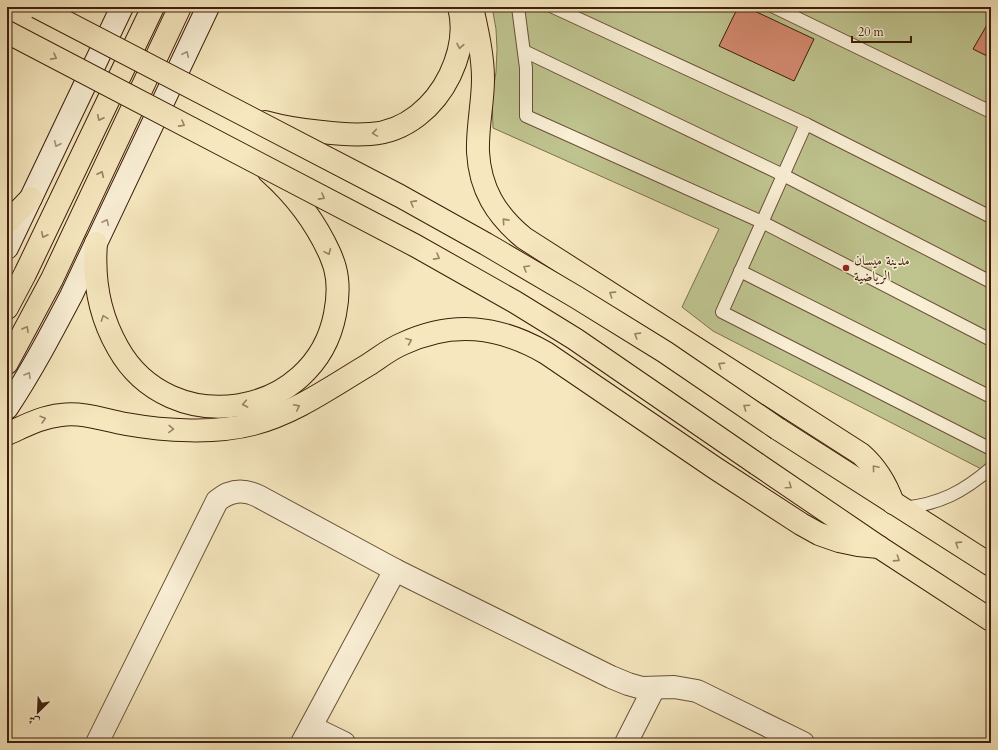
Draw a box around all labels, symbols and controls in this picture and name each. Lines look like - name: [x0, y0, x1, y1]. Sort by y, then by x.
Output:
- scale bar: [852, 18, 911, 44]
- text: 20 m: [858, 24, 885, 40]
- one-way arrow: [456, 43, 465, 49]
- one-way arrow: [181, 50, 189, 58]
- one-way arrow: [50, 52, 57, 60]
- one-way arrow: [97, 114, 105, 121]
- one-way arrow: [177, 119, 185, 126]
- one-way arrow: [372, 128, 378, 137]
- one-way arrow: [54, 139, 62, 147]
- one-way arrow: [96, 171, 104, 178]
- one-way arrow: [317, 192, 325, 200]
- one-way arrow: [410, 201, 417, 208]
- one-way arrow: [503, 218, 510, 226]
- one-way arrow: [101, 219, 109, 226]
- one-way arrow: [41, 231, 49, 238]
- one-way arrow: [323, 247, 331, 255]
- place label: مدينة ميسان الرياضية: [854, 251, 910, 286]
- one-way arrow: [433, 253, 440, 260]
- marker: مدينة ميسان الرياضية: [841, 263, 851, 273]
- one-way arrow: [523, 265, 530, 272]
- one-way arrow: [609, 292, 616, 299]
- one-way arrow: [101, 315, 109, 322]
- one-way arrow: [21, 325, 29, 333]
- one-way arrow: [634, 333, 641, 340]
- one-way arrow: [405, 338, 413, 346]
- one-way arrow: [719, 362, 726, 369]
- one-way arrow: [24, 372, 31, 379]
- one-way arrow: [242, 400, 248, 408]
- one-way arrow: [293, 404, 300, 412]
- one-way arrow: [743, 404, 750, 412]
- one-way arrow: [39, 415, 46, 424]
- one-way arrow: [168, 425, 174, 434]
- one-way arrow: [873, 466, 880, 473]
- one-way arrow: [785, 481, 792, 489]
- one-way arrow: [955, 541, 962, 549]
- one-way arrow: [892, 554, 899, 561]
- north arrow: [18, 692, 58, 732]
- text: ش: [26, 712, 42, 730]

